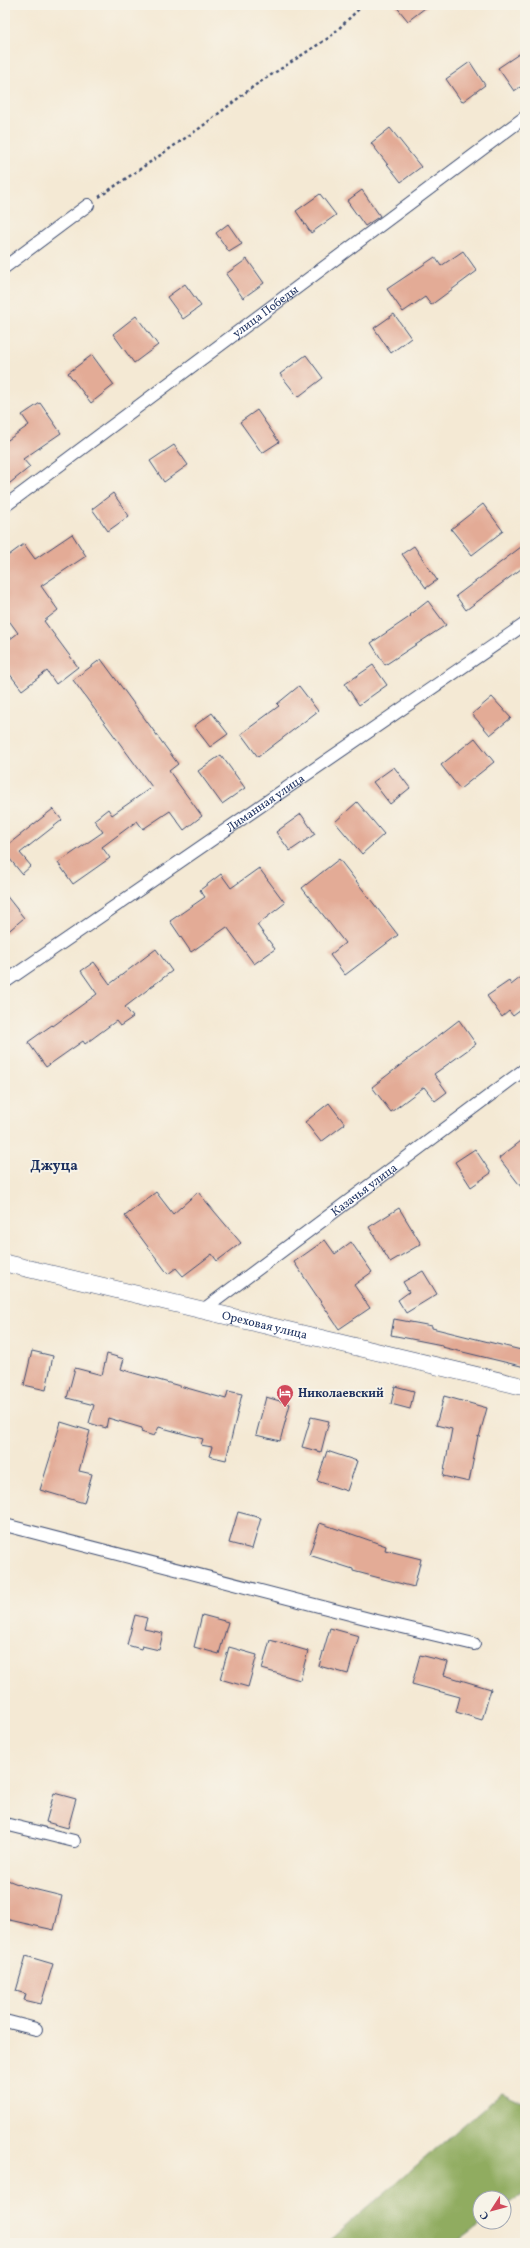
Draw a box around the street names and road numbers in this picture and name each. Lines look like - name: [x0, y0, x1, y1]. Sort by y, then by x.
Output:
- street label: улица Победы: [230, 282, 302, 342]
- street label: Лиманная улица: [223, 771, 308, 836]
- street label: Казачья улица: [328, 1160, 401, 1220]
- street label: Ореховая улица: [220, 1308, 309, 1344]

